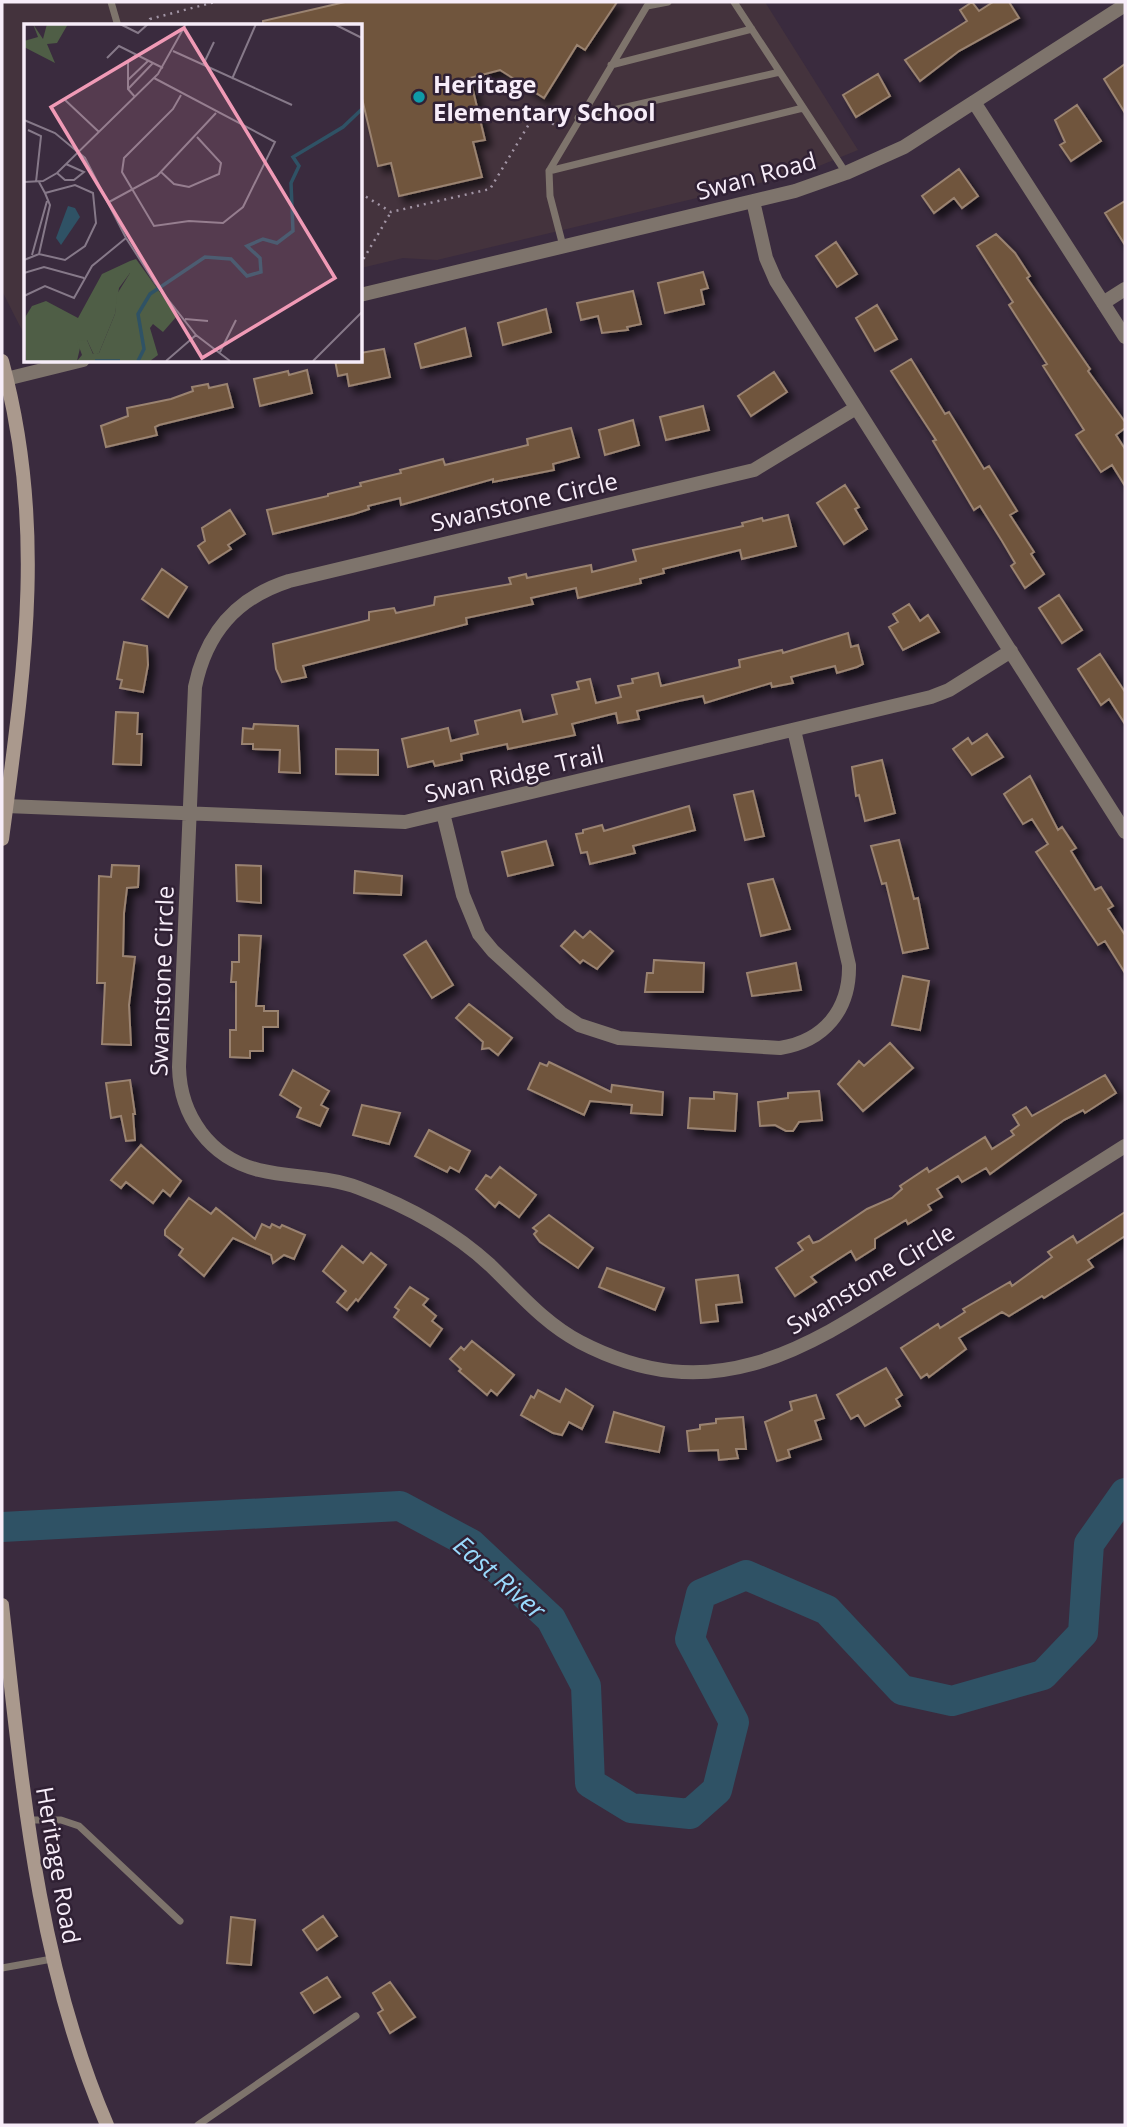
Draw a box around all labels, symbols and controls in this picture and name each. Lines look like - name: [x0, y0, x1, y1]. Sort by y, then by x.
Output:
- inset map: [24, 24, 362, 362]
- place label: Heritage Elementary School: [433, 67, 656, 128]
- marker: Heritage Elementary School: [411, 89, 427, 105]
- street label: Swan Road: [692, 143, 820, 207]
- street label: Swanstone Circle: [427, 463, 621, 539]
- street label: Swan Ridge Trail: [421, 736, 607, 810]
- street label: Swanstone Circle: [141, 885, 181, 1077]
- street label: Swanstone Circle: [780, 1215, 960, 1341]
- water label: East River: [446, 1527, 555, 1628]
- street label: Heritage Road: [29, 1784, 89, 1946]

